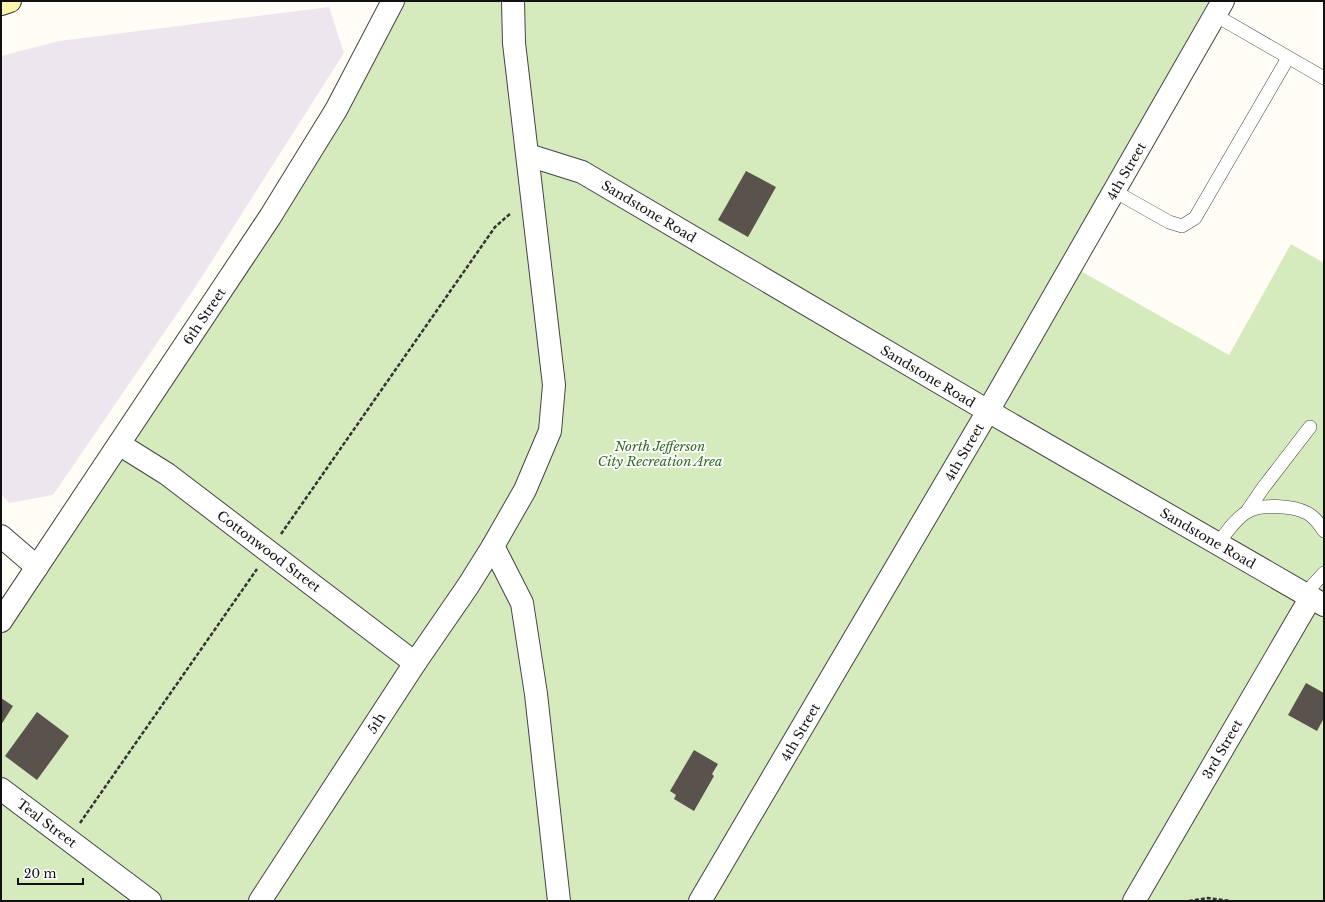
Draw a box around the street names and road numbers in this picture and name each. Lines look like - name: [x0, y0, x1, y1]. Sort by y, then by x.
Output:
- street label: 4th Street: [1103, 139, 1150, 203]
- street label: Sandstone Road: [598, 176, 699, 246]
- street label: 6th Street: [179, 284, 230, 348]
- street label: Sandstone Road: [877, 341, 978, 411]
- street label: 4th Street: [941, 420, 988, 484]
- street label: Sandstone Road: [1157, 504, 1259, 573]
- street label: Cottonwood Street: [213, 507, 324, 596]
- street label: 4th Street: [777, 700, 824, 764]
- street label: 5th: [364, 710, 389, 737]
- street label: 3rd Street: [1199, 716, 1246, 782]
- street label: Teal Street: [13, 795, 80, 852]

